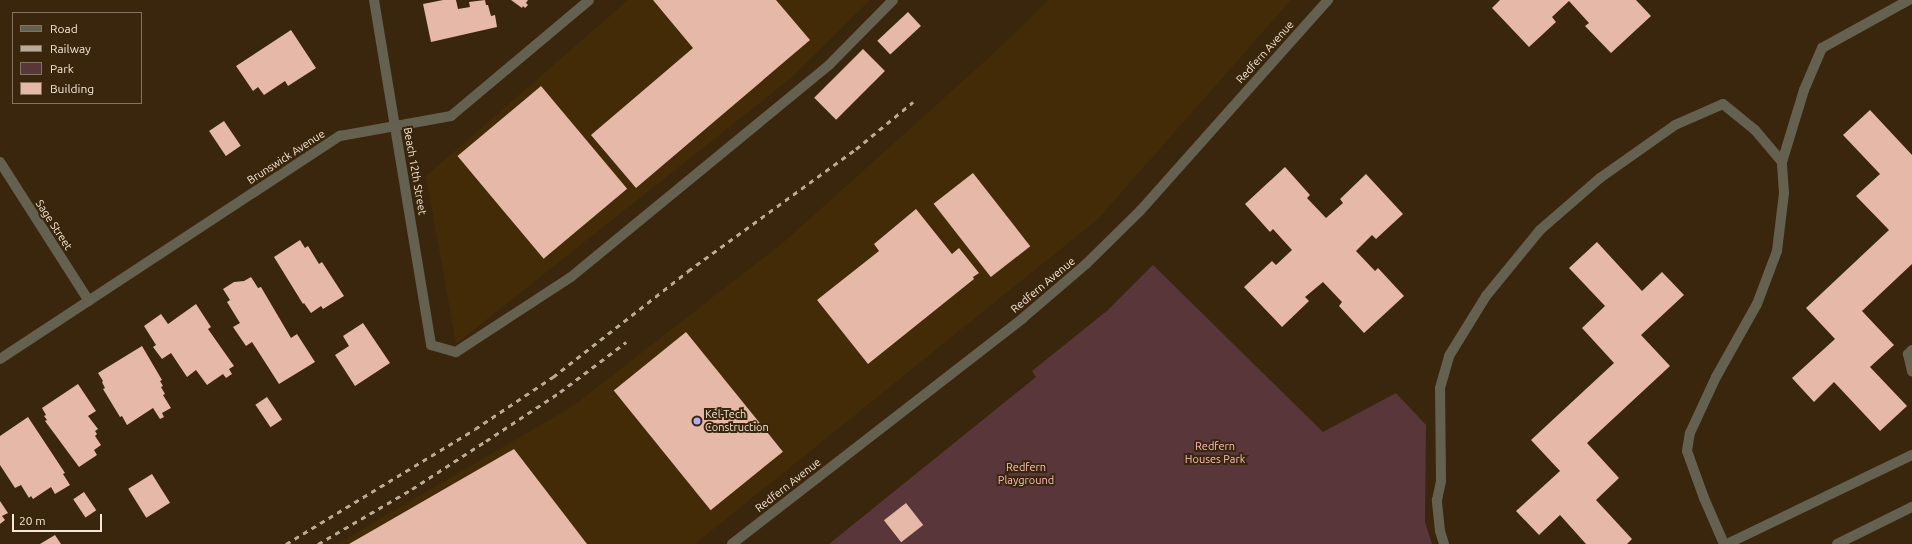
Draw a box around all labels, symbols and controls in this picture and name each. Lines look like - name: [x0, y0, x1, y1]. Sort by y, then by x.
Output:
- legend: [12, 12, 142, 104]
- street label: Redfern Avenue: [1233, 18, 1297, 86]
- text: Road: [50, 22, 78, 35]
- text: Railway: [50, 42, 91, 55]
- text: Park: [50, 62, 74, 75]
- text: Building: [50, 82, 94, 95]
- street label: Beach 12th Street: [401, 126, 429, 216]
- street label: Brunswick Avenue: [245, 127, 327, 187]
- street label: Sage Street: [33, 197, 75, 253]
- street label: Redfern Avenue: [1008, 254, 1078, 316]
- place label: Kel-Tech Construction: [705, 408, 769, 434]
- marker: Kel-Tech Construction: [692, 416, 702, 426]
- park label: Redfern Houses Park: [1185, 440, 1245, 466]
- street label: Redfern Avenue: [753, 455, 823, 515]
- park label: Redfern Playground: [998, 461, 1054, 487]
- scale bar: [14, 506, 104, 532]
- text: 20 m: [19, 514, 46, 527]

